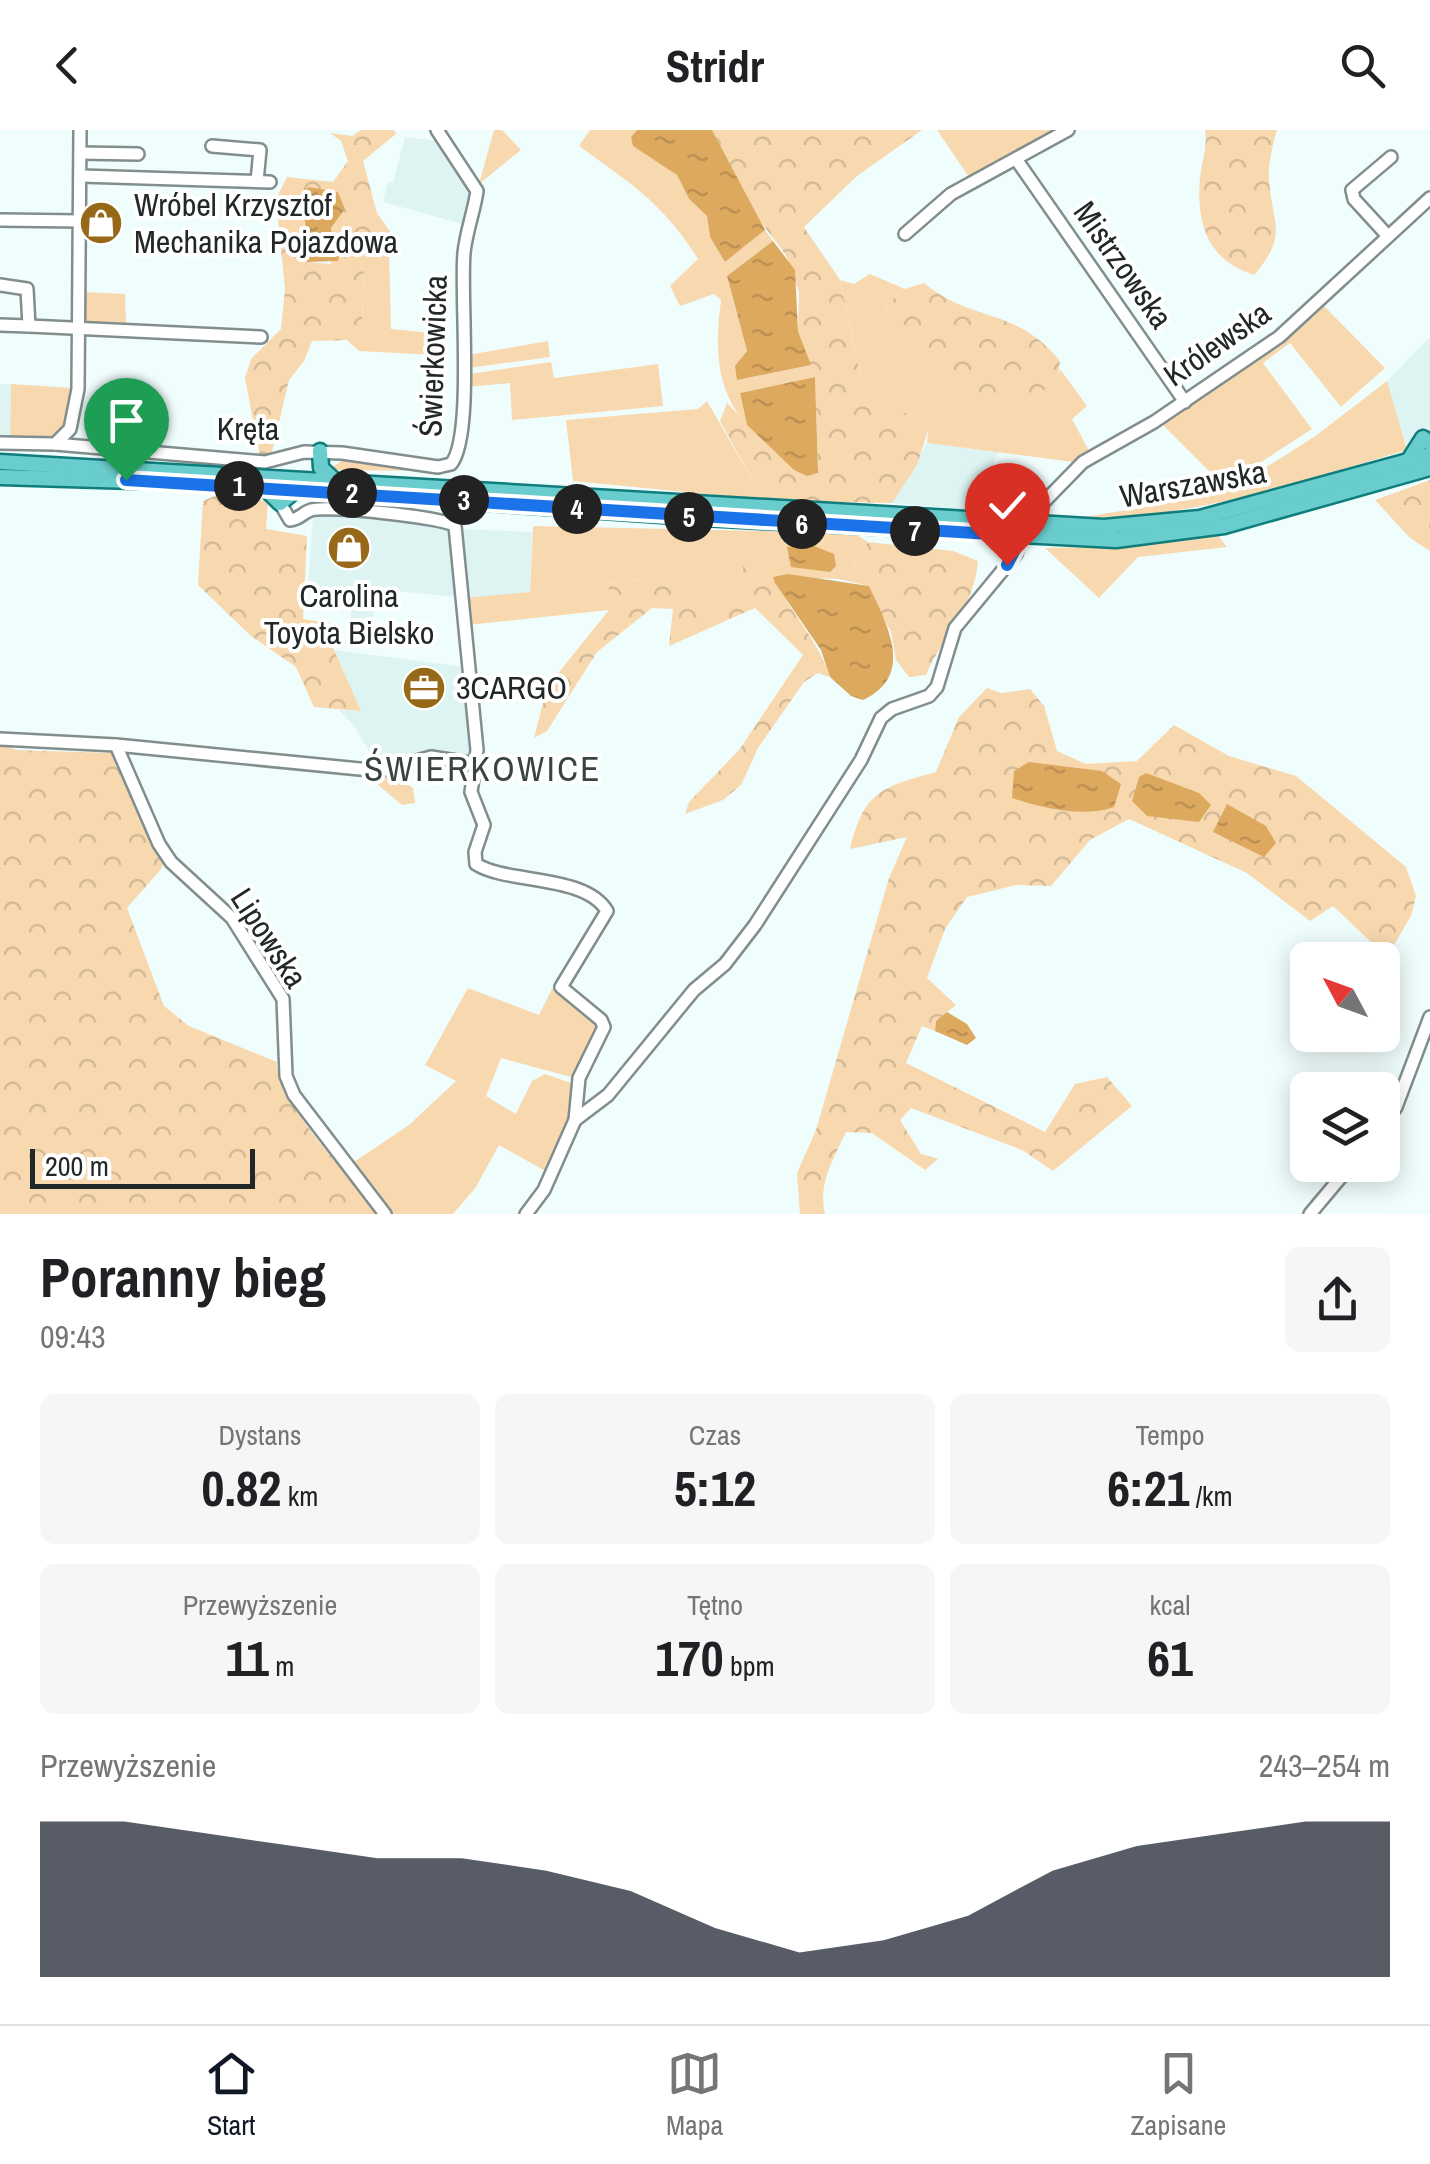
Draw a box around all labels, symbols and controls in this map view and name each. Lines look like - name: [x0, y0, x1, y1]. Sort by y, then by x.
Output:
- text: Stridr: [666, 35, 764, 96]
- icon: back: [40, 38, 95, 93]
- icon: search: [1335, 38, 1390, 93]
- place label: Wróbel Krzysztof Mechanika Pojazdowa: [134, 183, 398, 263]
- street label: Mistrzowska: [1064, 193, 1183, 337]
- shop icon: Wróbel Krzysztof Mechanika Pojazdowa: [78, 200, 124, 246]
- street label: Świerkowicka: [408, 274, 457, 438]
- street label: Królewska: [1155, 291, 1279, 396]
- pin: [84, 378, 169, 481]
- icon: arrive: [99, 393, 154, 448]
- street label: Kręta: [217, 407, 280, 450]
- street label: Warszawska: [1116, 449, 1270, 518]
- pin: 1: [214, 461, 264, 511]
- pin: [965, 463, 1050, 566]
- text: 1: [233, 467, 245, 505]
- pin: 2: [327, 468, 377, 518]
- text: 2: [346, 474, 358, 512]
- pin: 3: [439, 475, 489, 525]
- icon: check: [980, 478, 1035, 533]
- text: 3: [458, 481, 470, 519]
- pin: 4: [552, 484, 602, 534]
- text: 4: [571, 490, 583, 528]
- pin: 5: [664, 492, 714, 542]
- text: 5: [683, 498, 695, 536]
- pin: 6: [777, 499, 827, 549]
- text: 6: [796, 505, 808, 543]
- pin: 7: [890, 506, 940, 556]
- text: 7: [909, 512, 921, 550]
- shop icon: Carolina Toyota Bielsko: [326, 525, 372, 571]
- place label: Carolina Toyota Bielsko: [264, 574, 434, 654]
- office icon: 3CARGO: [401, 665, 447, 711]
- place label: 3CARGO: [456, 666, 567, 709]
- district label: ŚWIERKOWICE: [364, 745, 602, 792]
- street label: Lipowska: [221, 880, 318, 996]
- north arrow: [1290, 942, 1400, 1052]
- map controls: [1290, 942, 1400, 1182]
- button: layers: [1290, 1072, 1400, 1182]
- scale bar: [30, 1144, 255, 1188]
- text: 200 m: [45, 1147, 109, 1185]
- text: Poranny bieg: [40, 1240, 326, 1314]
- button: share: [1285, 1247, 1390, 1352]
- text: 09:43: [40, 1315, 106, 1358]
- text: Dystans: [219, 1416, 301, 1454]
- text: Czas: [689, 1416, 741, 1454]
- text: Tempo: [1136, 1416, 1204, 1454]
- text: 0.82: [202, 1454, 281, 1522]
- text: 5:12: [674, 1454, 756, 1522]
- text: 6:21: [1107, 1454, 1189, 1522]
- text: km: [281, 1477, 318, 1515]
- text: /km: [1189, 1477, 1233, 1515]
- text: Przewyższenie: [183, 1586, 337, 1624]
- text: Tętno: [687, 1586, 743, 1624]
- text: kcal: [1150, 1586, 1190, 1624]
- text: 11: [226, 1624, 269, 1692]
- text: 170: [655, 1624, 724, 1692]
- text: 61: [1147, 1624, 1193, 1692]
- text: m: [269, 1647, 294, 1685]
- text: bpm: [724, 1647, 775, 1685]
- text: Przewyższenie: [40, 1744, 216, 1787]
- text: 243–254 m: [1259, 1744, 1390, 1787]
- tab: Start: [204, 2046, 259, 2144]
- tab: Mapa: [666, 2046, 723, 2144]
- tab: Zapisane: [1131, 2046, 1226, 2144]

